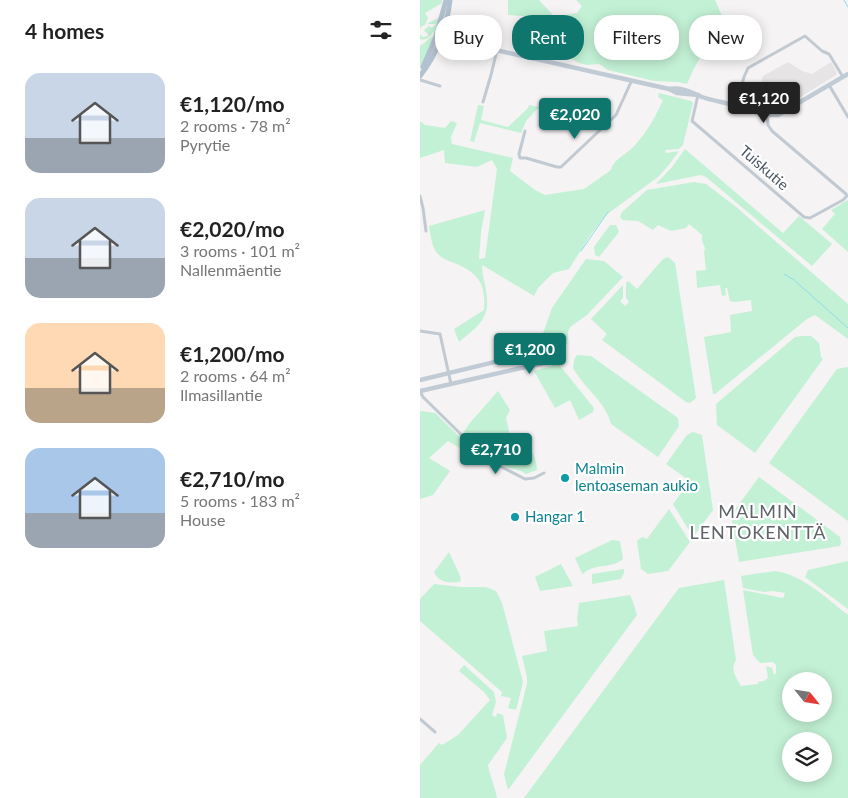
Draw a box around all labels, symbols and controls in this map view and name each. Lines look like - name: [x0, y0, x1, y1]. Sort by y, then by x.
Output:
- chip: Buy: [435, 15, 502, 60]
- chip: Rent: [512, 15, 584, 60]
- chip: Filters: [594, 15, 679, 60]
- chip: New: [689, 15, 762, 60]
- icon: filters: [367, 16, 395, 44]
- text: 4 homes: [25, 18, 104, 43]
- pin: €1,120: [723, 82, 805, 124]
- text: €1,120: [739, 88, 789, 107]
- text: €1,120/mo: [180, 91, 285, 116]
- icon: home: [65, 93, 125, 153]
- pin: €2,020: [534, 98, 616, 140]
- text: €2,020: [550, 104, 600, 123]
- text: 2 rooms · 78 m²: [180, 116, 291, 135]
- text: Pyrytie: [180, 135, 230, 154]
- street label: Tuiskutie: [737, 141, 793, 193]
- text: €2,020/mo: [180, 216, 285, 241]
- icon: home: [65, 218, 125, 278]
- text: 3 rooms · 101 m²: [180, 241, 300, 260]
- text: Nallenmäentie: [180, 260, 282, 279]
- pin: €1,200: [489, 332, 571, 375]
- text: €1,200: [505, 339, 555, 358]
- text: €1,200/mo: [180, 341, 285, 366]
- icon: home: [65, 343, 125, 403]
- text: 2 rooms · 64 m²: [180, 366, 291, 385]
- text: Ilmasillantie: [180, 385, 263, 404]
- pin: €2,710: [455, 432, 537, 475]
- text: €2,710: [471, 439, 521, 458]
- place label: Malmin lentoaseman aukio: [575, 459, 698, 494]
- text: €2,710/mo: [180, 466, 285, 491]
- icon: home: [65, 468, 125, 528]
- marker: Malmin lentoaseman aukio: [559, 472, 571, 484]
- text: 5 rooms · 183 m²: [180, 491, 300, 510]
- district label: MALMIN LENTOKENTTÄ: [689, 500, 827, 543]
- place label: Hangar 1: [525, 507, 585, 525]
- text: House: [180, 510, 225, 529]
- marker: Hangar 1: [509, 511, 521, 523]
- north arrow: [782, 672, 832, 722]
- map controls: [782, 672, 832, 782]
- button: layers: [782, 732, 832, 782]

